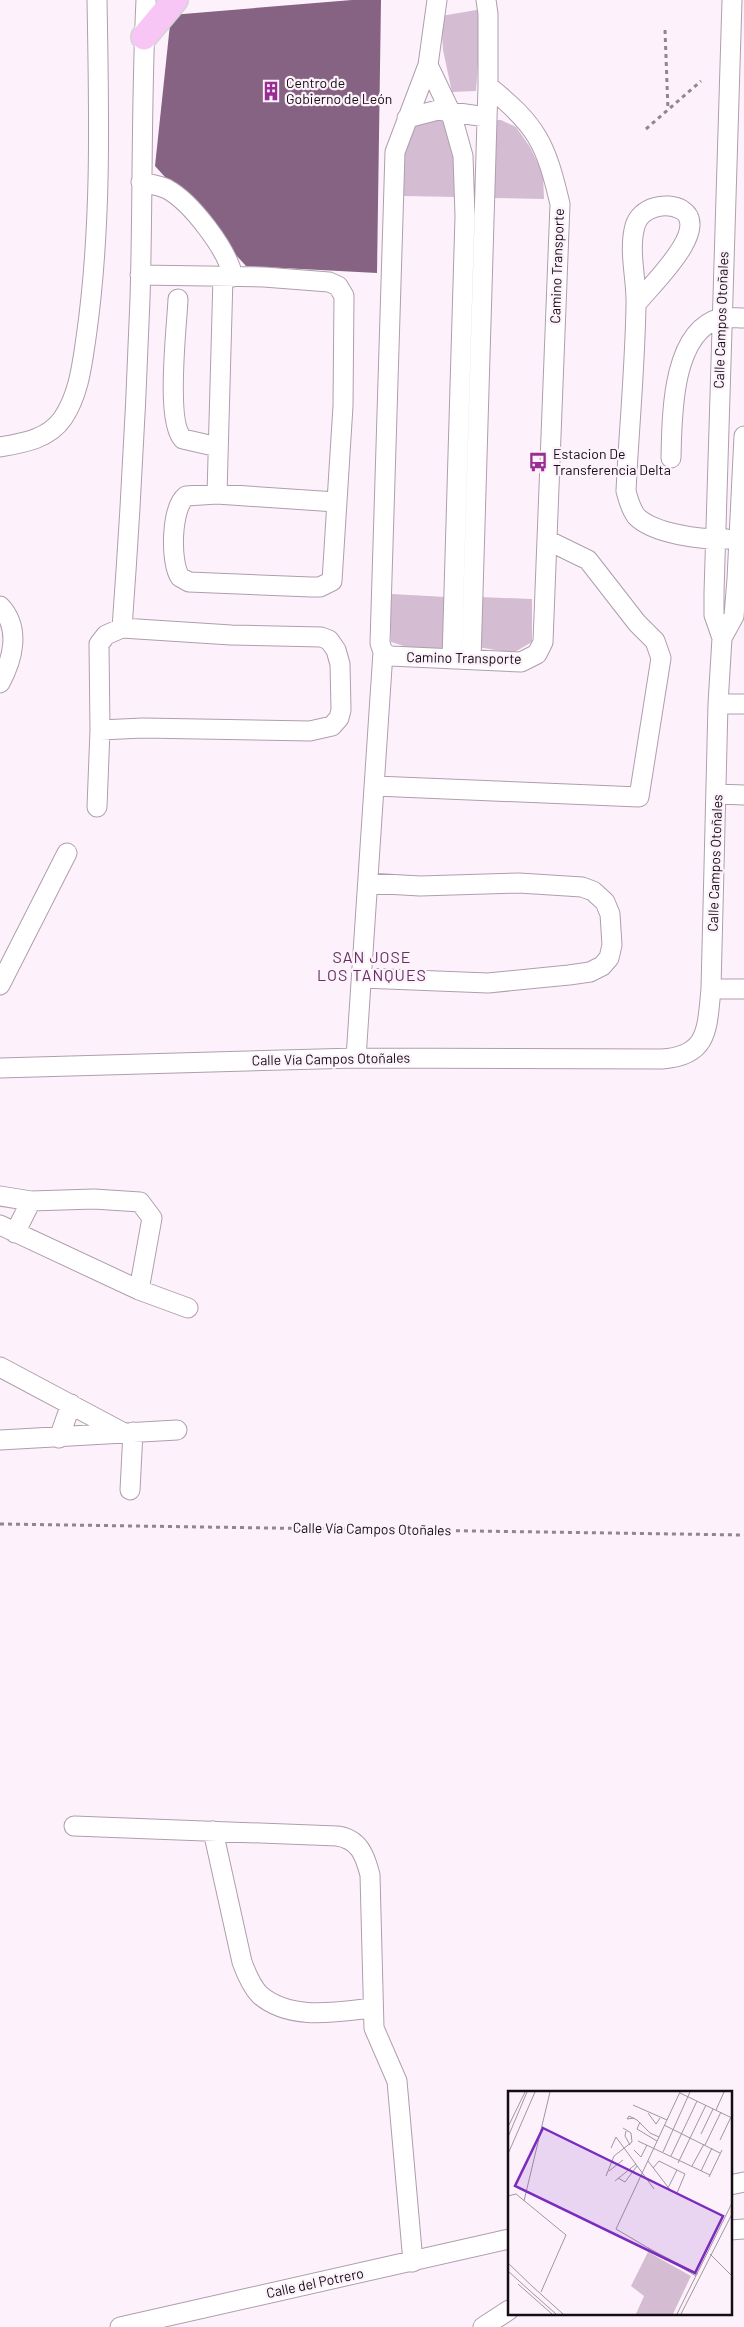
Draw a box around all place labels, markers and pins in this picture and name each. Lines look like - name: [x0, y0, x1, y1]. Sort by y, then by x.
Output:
- place label: Centro de Gobierno de León: [286, 74, 392, 107]
- building icon: Centro de Gobierno de León: [260, 80, 282, 102]
- place label: Estacion De Transferencia Delta: [553, 445, 671, 478]
- bus stop icon: Estacion De Transferencia Delta: [527, 451, 549, 473]

